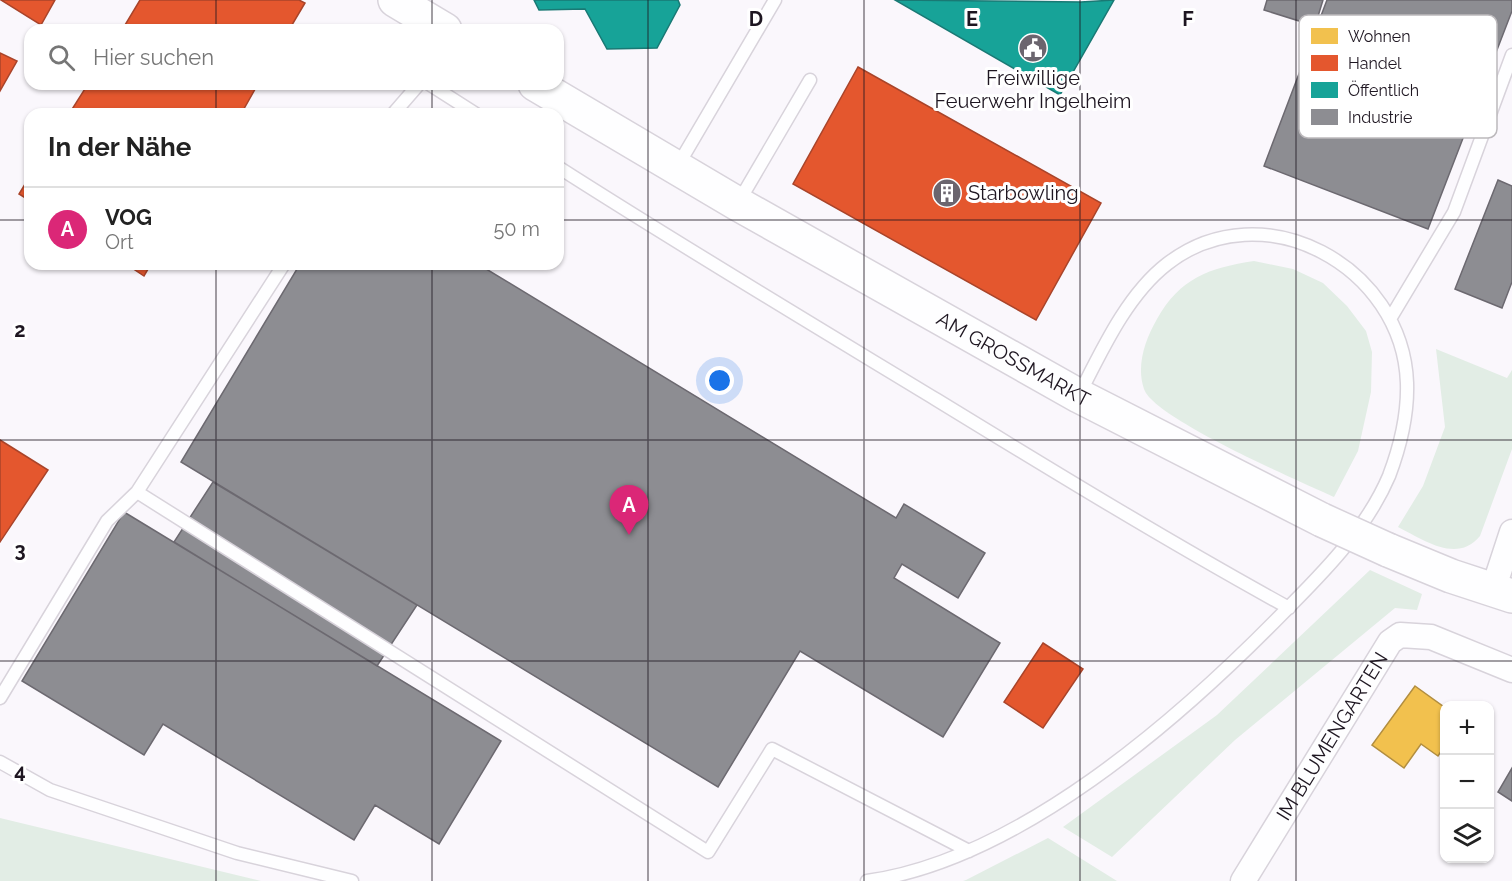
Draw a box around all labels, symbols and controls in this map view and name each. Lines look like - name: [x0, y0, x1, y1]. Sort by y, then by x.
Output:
- text: D: [749, 7, 763, 31]
- text: E: [966, 7, 978, 31]
- text: F: [1182, 7, 1194, 31]
- legend: [1299, 15, 1497, 138]
- search box: [24, 24, 564, 90]
- text: Wohnen: [1348, 27, 1411, 46]
- public building icon: Freiwillige Feuerwehr Ingelheim: [1017, 32, 1049, 64]
- icon: search: [45, 41, 78, 74]
- text: Hier suchen: [93, 44, 214, 70]
- text: Handel: [1348, 54, 1402, 73]
- place label: Freiwillige Feuerwehr Ingelheim: [935, 66, 1131, 113]
- text: Öffentlich: [1348, 80, 1419, 100]
- text: Industrie: [1348, 108, 1412, 127]
- text: In der Nähe: [48, 132, 191, 162]
- building icon: Starbowling: [931, 177, 963, 209]
- place label: Starbowling: [968, 181, 1079, 205]
- text: VOG: [105, 204, 152, 230]
- text: A: [61, 217, 74, 241]
- text: 50 m: [493, 217, 540, 241]
- text: Ort: [105, 230, 134, 254]
- street label: AM GROSSMARKT: [933, 306, 1094, 412]
- text: 2: [14, 318, 26, 342]
- your location: [705, 366, 734, 395]
- pin: A: [610, 486, 648, 535]
- text: 3: [14, 538, 26, 562]
- street label: IM BLUMENGARTEN: [1271, 648, 1393, 825]
- map controls: [1440, 701, 1494, 863]
- button: +: [1440, 701, 1494, 755]
- button: −: [1440, 755, 1494, 809]
- text: 4: [14, 759, 26, 783]
- button: layers: [1440, 809, 1494, 863]

